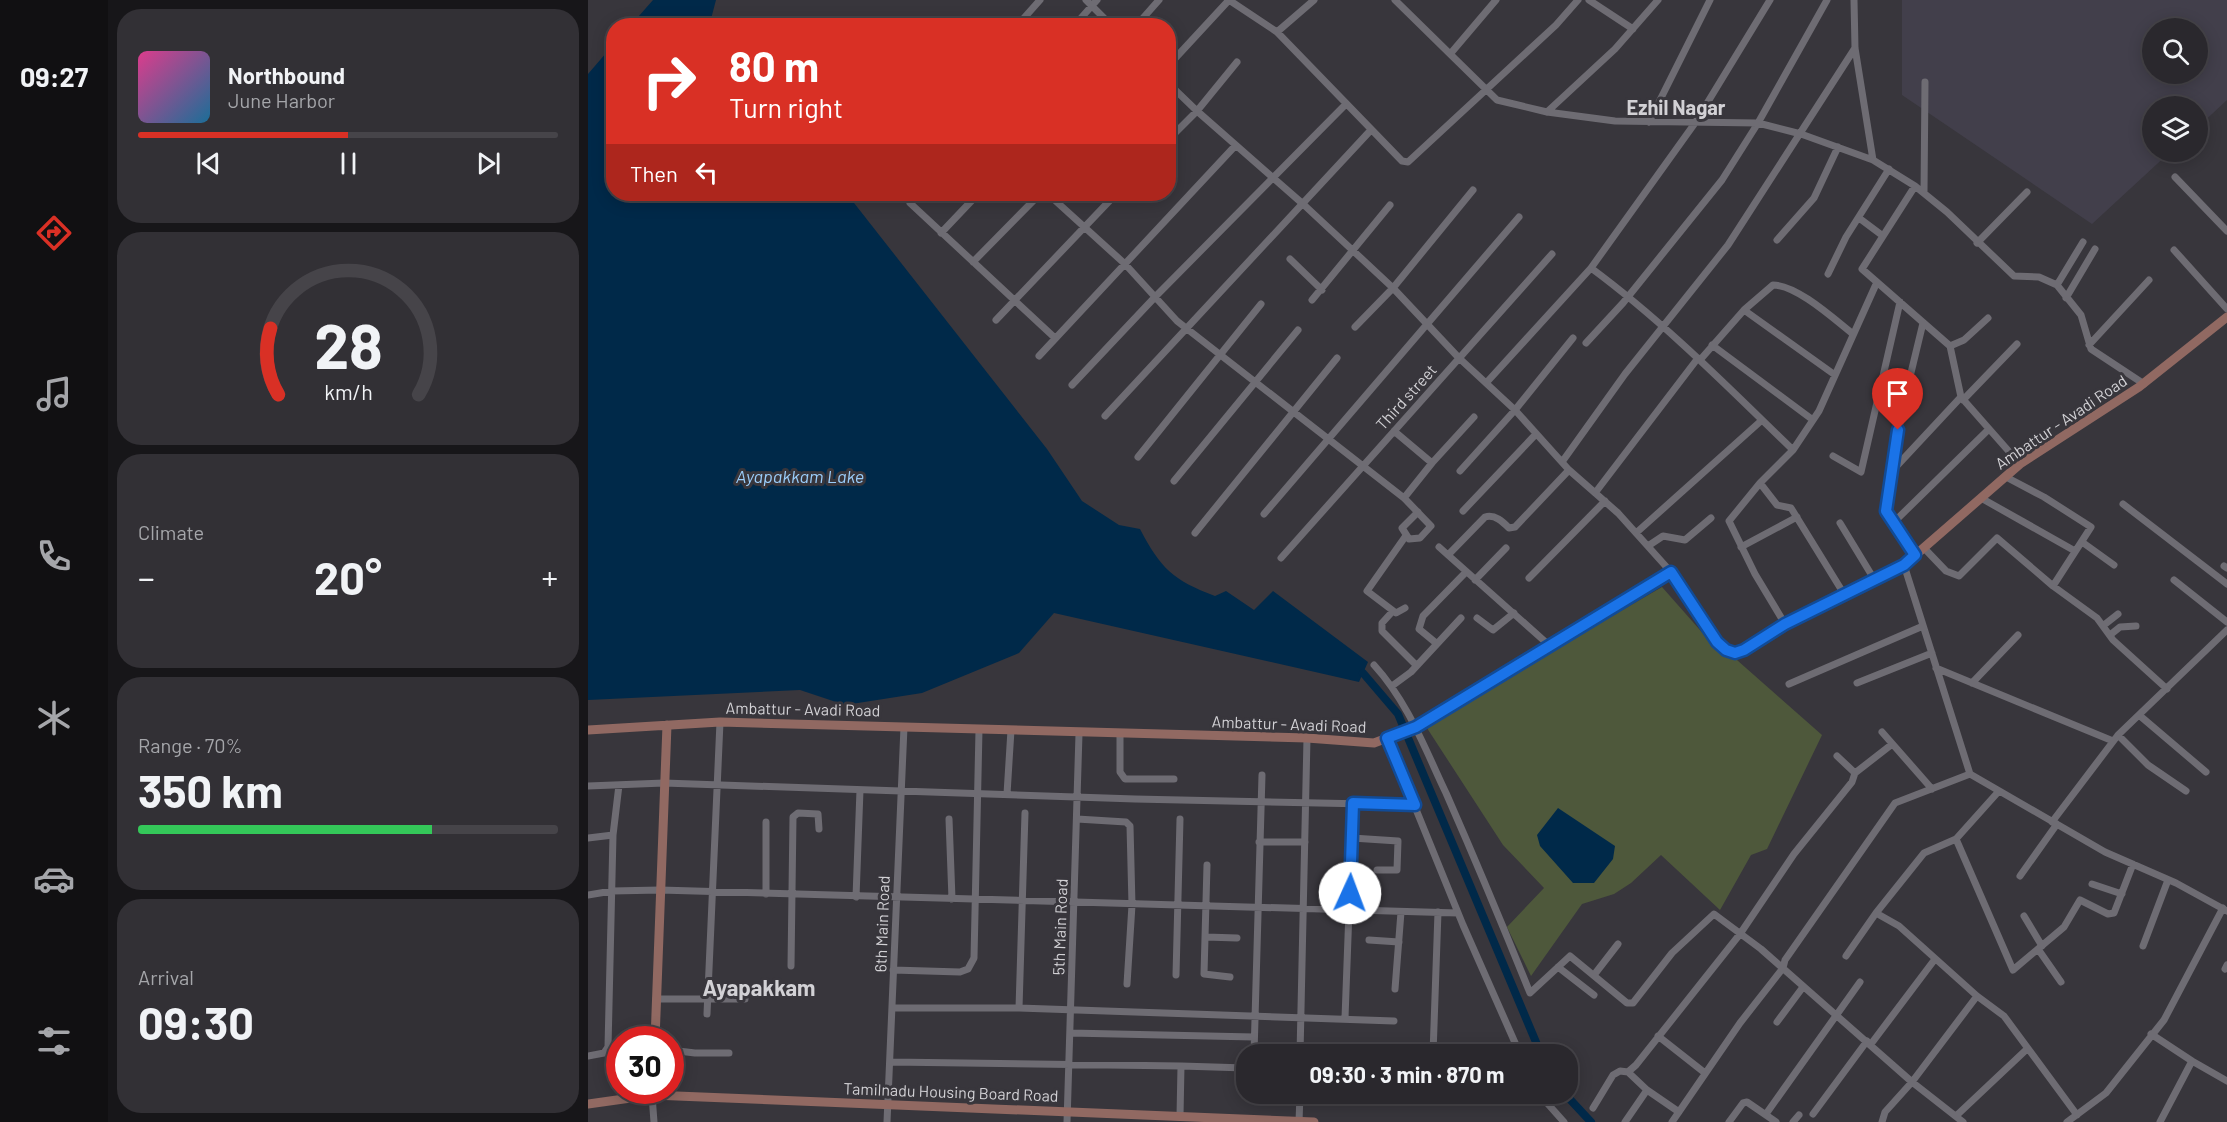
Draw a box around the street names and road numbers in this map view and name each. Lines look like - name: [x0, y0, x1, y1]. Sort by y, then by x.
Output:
- street label: Third street: [1371, 360, 1440, 433]
- street label: Ambattur - Avadi Road: [1991, 370, 2130, 473]
- street label: Ambattur - Avadi Road: [725, 698, 881, 719]
- street label: Ambattur - Avadi Road: [1211, 711, 1367, 736]
- street label: 6th Main Road: [870, 875, 893, 973]
- street label: 5th Main Road: [1048, 878, 1071, 976]
- street label: Tamilnadu Housing Board Road: [843, 1078, 1059, 1105]

